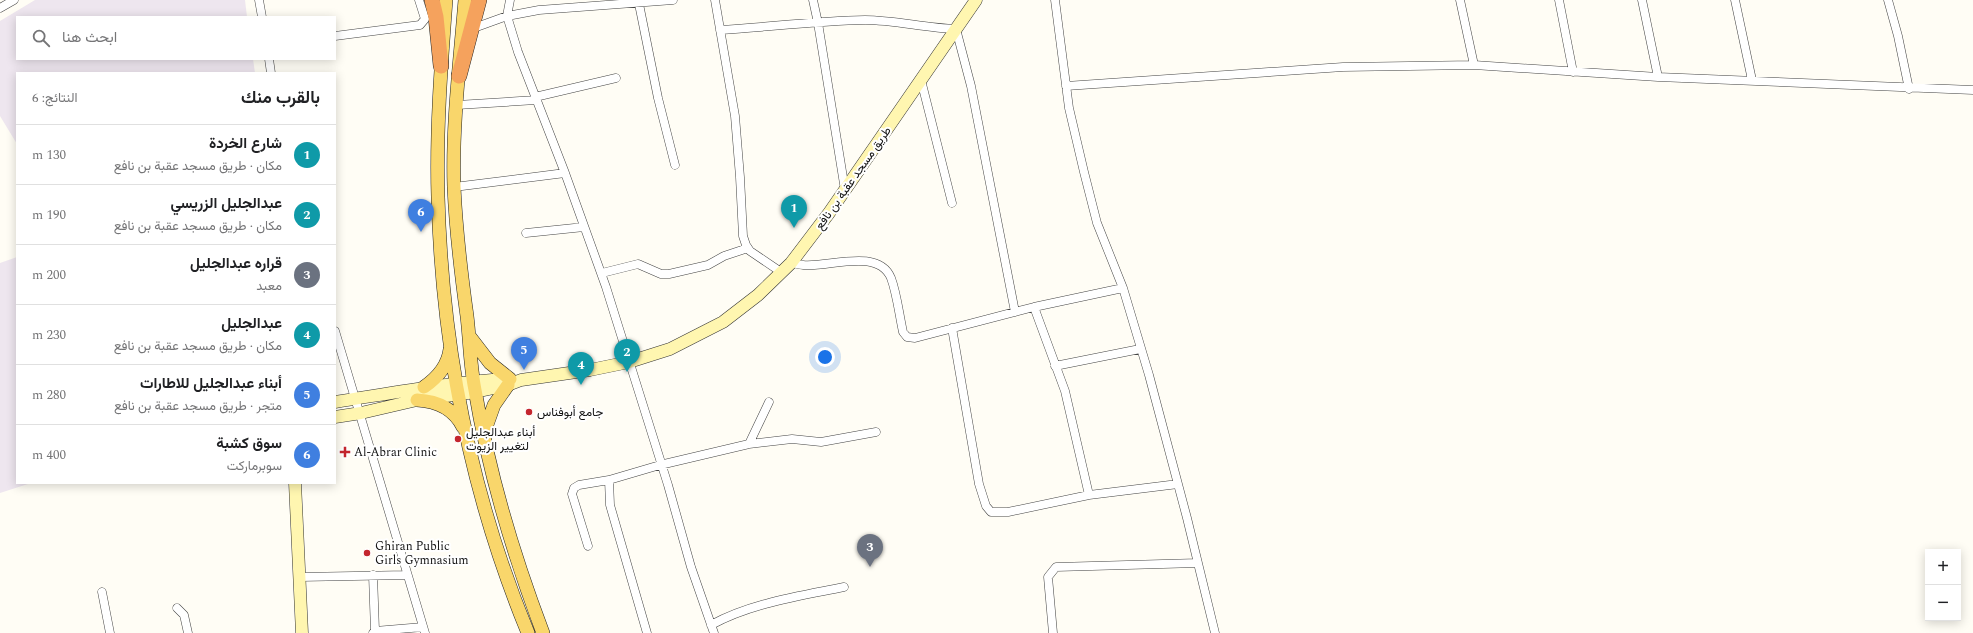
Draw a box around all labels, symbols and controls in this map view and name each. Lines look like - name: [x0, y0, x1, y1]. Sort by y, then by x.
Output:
- search box: [16, 16, 336, 60]
- text: ابحث هنا: [62, 26, 117, 49]
- icon: search: [30, 27, 52, 49]
- text: بالقرب منك: [241, 85, 320, 111]
- text: النتائج: 6: [32, 88, 77, 108]
- street label: طريق مسجد عقبة بن نافع: [810, 122, 896, 234]
- text: شارع الخردة: [209, 132, 282, 155]
- text: 130 m: [32, 145, 66, 165]
- text: 1: [303, 145, 311, 165]
- text: مكان · طريق مسجد عقبة بن نافع: [114, 156, 282, 176]
- text: عبدالجليل الزريسي: [170, 192, 282, 215]
- pin: 1: [781, 195, 807, 228]
- pin: 6: [408, 199, 434, 232]
- text: 190 m: [32, 205, 66, 225]
- text: 2: [303, 205, 311, 225]
- text: مكان · طريق مسجد عقبة بن نافع: [114, 216, 282, 236]
- text: قراره عبدالجليل: [190, 252, 282, 275]
- text: 200 m: [32, 265, 66, 285]
- text: 3: [303, 265, 311, 285]
- text: معبد: [256, 276, 282, 296]
- text: عبدالجليل: [221, 312, 282, 335]
- text: 230 m: [32, 325, 66, 345]
- text: 4: [303, 325, 311, 345]
- text: مكان · طريق مسجد عقبة بن نافع: [114, 336, 282, 356]
- pin: 5: [511, 337, 537, 370]
- pin: 2: [614, 339, 640, 372]
- your location: [815, 347, 835, 367]
- pin: 4: [568, 352, 594, 385]
- text: أبناء عبدالجليل للاطارات: [140, 372, 282, 395]
- text: 280 m: [32, 385, 66, 405]
- text: 5: [303, 385, 311, 405]
- text: متجر · طريق مسجد عقبة بن نافع: [114, 396, 282, 416]
- place label: جامع أبوفناس: [537, 403, 603, 422]
- marker: جامع أبوفناس: [524, 407, 534, 417]
- place label: أبناء عبدالجليل لتغيير الزيوت: [466, 423, 535, 456]
- text: سوق كشبة: [216, 432, 282, 455]
- marker: أبناء عبدالجليل لتغيير الزيوت: [453, 434, 463, 444]
- place label: Al-Abrar Clinic: [354, 443, 437, 462]
- text: 400 m: [32, 445, 66, 465]
- text: 6: [303, 445, 311, 465]
- marker: Al-Abrar Clinic: [339, 446, 351, 458]
- text: سوبرماركت: [227, 456, 282, 476]
- pin: 3: [857, 534, 883, 567]
- place label: Ghiran Public Girls Gymnasium: [375, 537, 469, 570]
- marker: Ghiran Public Girls Gymnasium: [362, 548, 372, 558]
- map controls: [1925, 549, 1961, 621]
- button: +: [1925, 549, 1961, 585]
- button: −: [1925, 585, 1961, 621]

